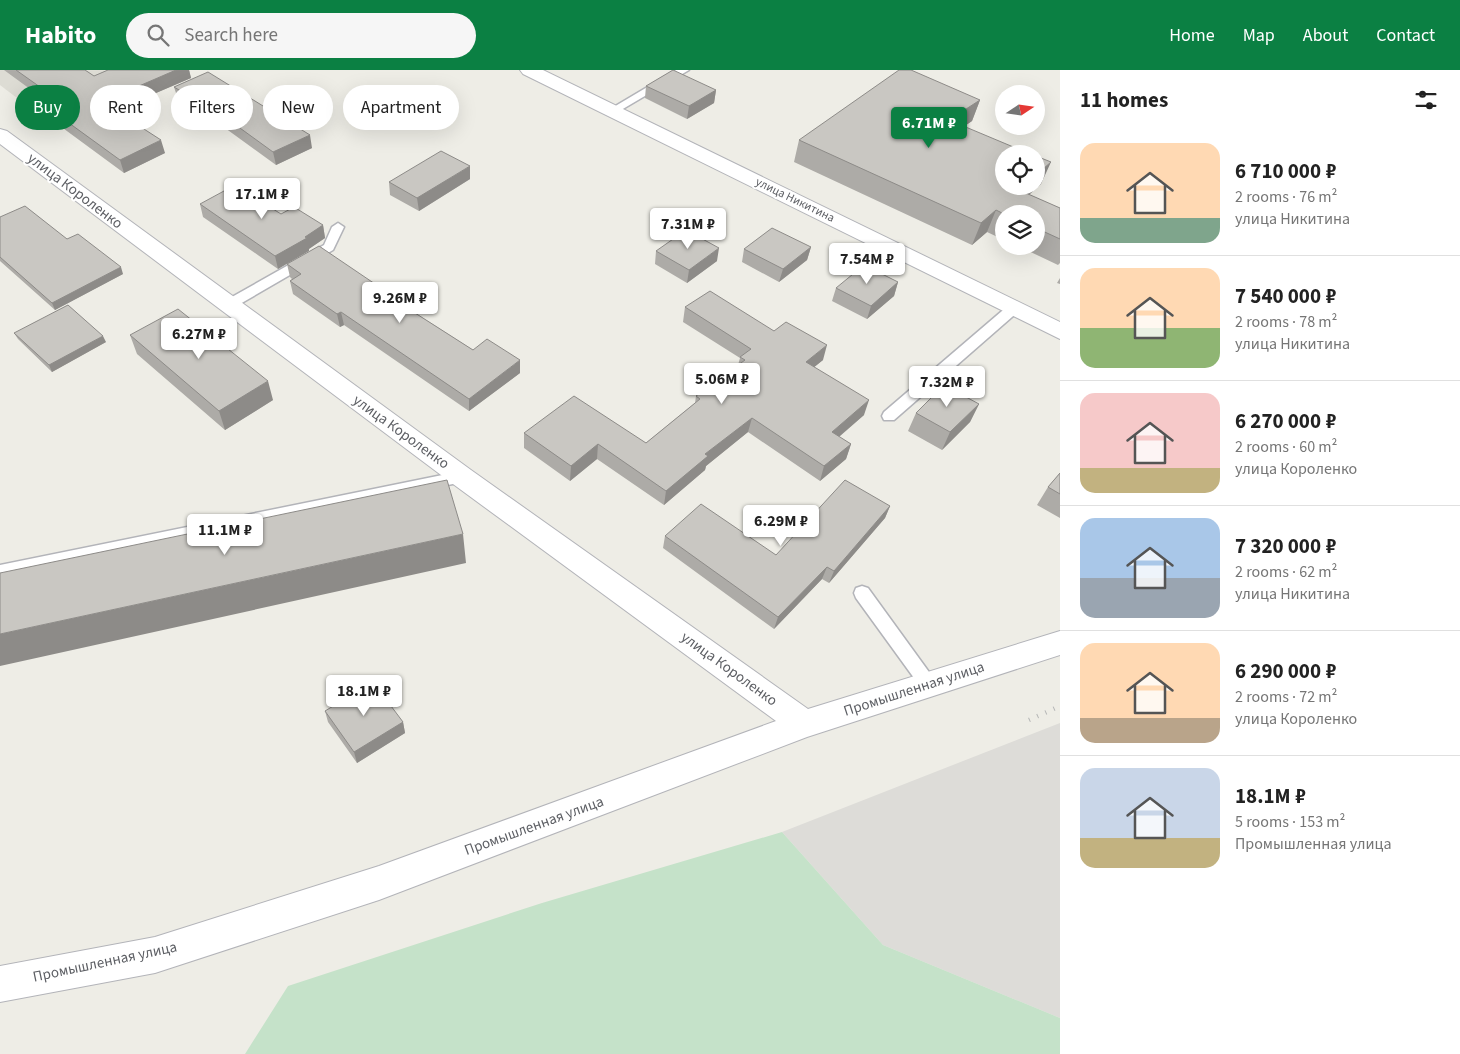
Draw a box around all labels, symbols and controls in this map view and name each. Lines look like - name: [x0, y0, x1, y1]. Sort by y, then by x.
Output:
- search box: [126, 13, 476, 58]
- text: Habito: [25, 18, 96, 53]
- icon: search: [144, 21, 172, 49]
- text: Search here: [184, 22, 278, 49]
- text: Home: [1169, 23, 1215, 48]
- text: Map: [1243, 23, 1275, 48]
- text: About: [1303, 23, 1348, 48]
- text: Contact: [1376, 23, 1435, 48]
- chip: Buy: [15, 85, 80, 130]
- chip: Rent: [90, 85, 161, 130]
- chip: Filters: [171, 85, 253, 130]
- chip: New: [263, 85, 333, 130]
- chip: Apartment: [343, 85, 459, 130]
- north arrow: [995, 85, 1045, 135]
- map controls: [995, 85, 1045, 255]
- text: 11 homes: [1080, 85, 1168, 115]
- icon: filters: [1412, 86, 1440, 114]
- pin: 6.71M ₽: [883, 106, 975, 149]
- text: 6.71M ₽: [902, 112, 956, 134]
- button: locate: [995, 145, 1045, 195]
- street label: улица Короленко: [23, 148, 127, 234]
- text: 6 710 000 ₽: [1235, 156, 1336, 186]
- icon: home: [1120, 163, 1180, 223]
- street label: улица Никитина: [752, 173, 838, 227]
- pin: 17.1M ₽: [216, 178, 308, 220]
- text: 17.1M ₽: [235, 183, 289, 205]
- text: 2 rooms · 76 m²: [1235, 186, 1337, 208]
- button: layers: [995, 205, 1045, 255]
- pin: 7.31M ₽: [642, 208, 734, 250]
- text: улица Никитина: [1235, 208, 1350, 230]
- text: 7.31M ₽: [661, 213, 715, 235]
- pin: 7.54M ₽: [821, 242, 913, 285]
- text: 7.54M ₽: [840, 248, 894, 270]
- text: 7 540 000 ₽: [1235, 281, 1336, 311]
- pin: 9.26M ₽: [354, 282, 446, 324]
- text: 9.26M ₽: [373, 287, 427, 309]
- icon: home: [1120, 288, 1180, 348]
- text: 2 rooms · 78 m²: [1235, 311, 1337, 333]
- pin: 6.27M ₽: [153, 318, 245, 360]
- text: 6.27M ₽: [172, 323, 226, 345]
- text: улица Никитина: [1235, 333, 1350, 355]
- pin: 5.06M ₽: [676, 362, 768, 405]
- pin: 7.32M ₽: [901, 366, 993, 408]
- text: 5.06M ₽: [695, 368, 749, 390]
- text: 7.32M ₽: [920, 371, 974, 393]
- street label: улица Короленко: [348, 390, 454, 474]
- text: 6 270 000 ₽: [1235, 406, 1336, 436]
- icon: home: [1120, 413, 1180, 473]
- text: 2 rooms · 60 m²: [1235, 436, 1337, 458]
- text: улица Короленко: [1235, 458, 1357, 480]
- pin: 6.29M ₽: [735, 504, 827, 547]
- text: 6.29M ₽: [754, 510, 808, 532]
- pin: 11.1M ₽: [179, 514, 271, 556]
- text: 11.1M ₽: [198, 519, 252, 541]
- text: 7 320 000 ₽: [1235, 531, 1336, 561]
- icon: home: [1120, 538, 1180, 598]
- text: 2 rooms · 62 m²: [1235, 561, 1337, 583]
- text: улица Никитина: [1235, 583, 1350, 605]
- street label: улица Короленко: [676, 627, 782, 711]
- street label: Промышленная улица: [841, 656, 987, 722]
- text: 6 290 000 ₽: [1235, 656, 1336, 686]
- icon: home: [1120, 663, 1180, 723]
- pin: 18.1M ₽: [318, 674, 410, 717]
- text: 18.1M ₽: [337, 680, 391, 702]
- text: 2 rooms · 72 m²: [1235, 686, 1337, 708]
- text: улица Короленко: [1235, 708, 1357, 730]
- text: 18.1M ₽: [1235, 781, 1306, 811]
- icon: home: [1120, 788, 1180, 848]
- street label: Промышленная улица: [461, 791, 607, 861]
- text: 5 rooms · 153 m²: [1235, 811, 1345, 833]
- text: Промышленная улица: [1235, 833, 1392, 855]
- street label: Промышленная улица: [31, 936, 179, 988]

